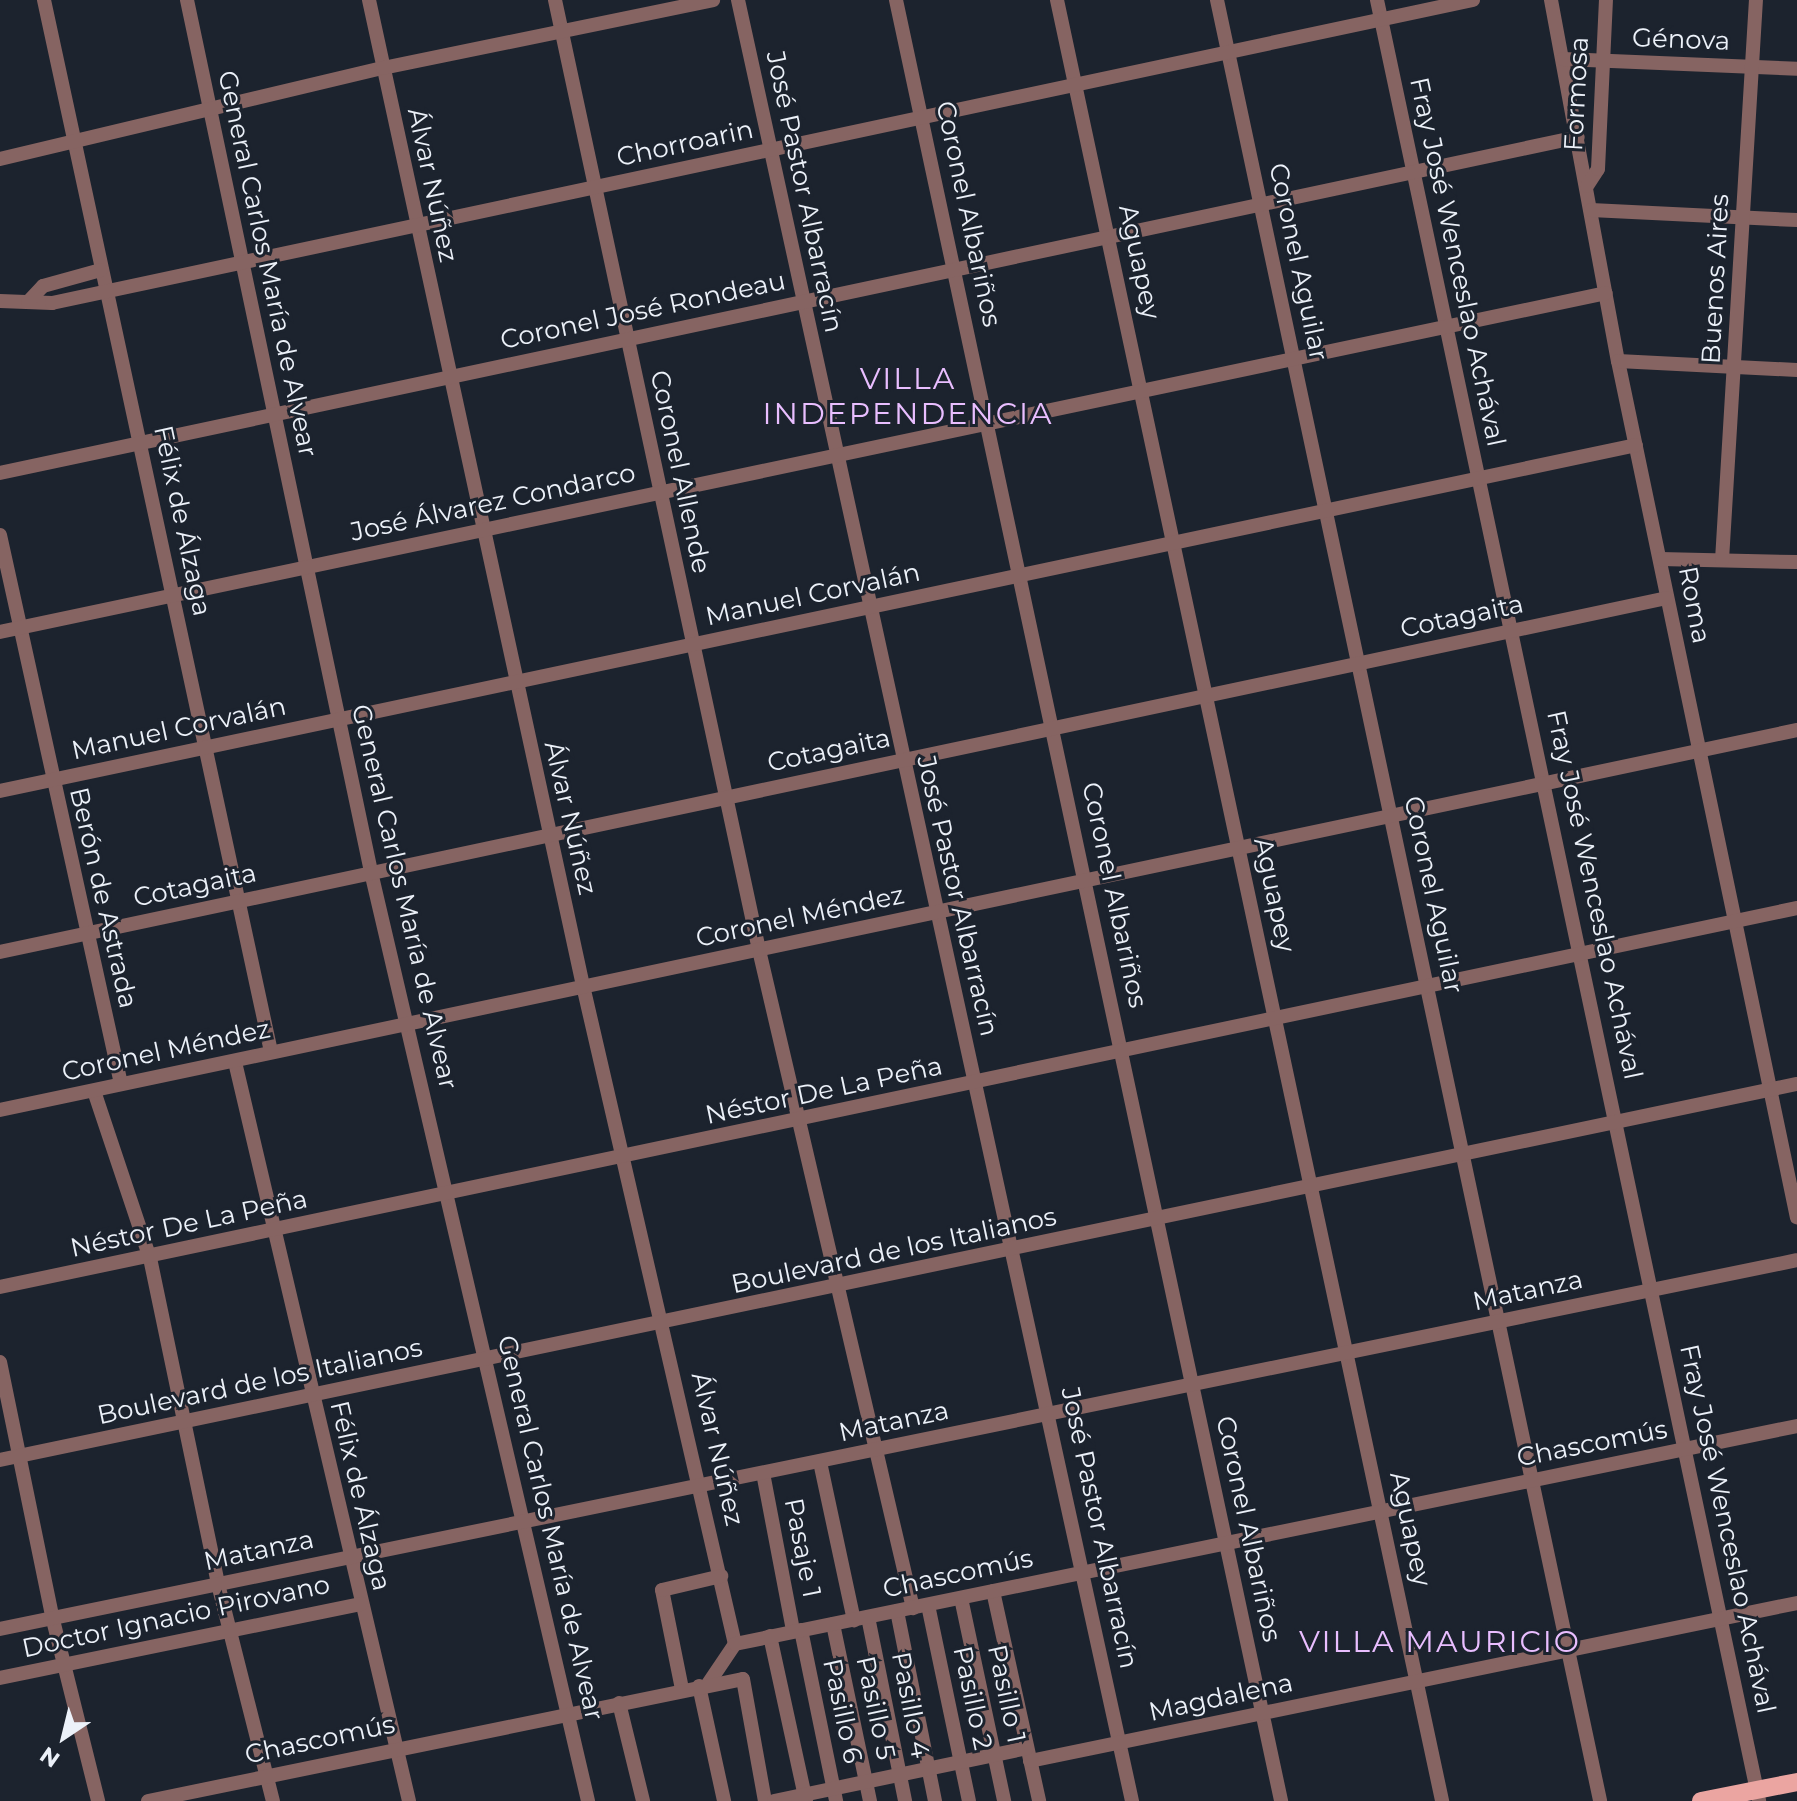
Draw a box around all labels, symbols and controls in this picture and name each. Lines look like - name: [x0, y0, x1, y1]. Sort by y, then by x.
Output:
- street label: Génova: [1631, 23, 1731, 57]
- street label: Formosa: [1558, 36, 1596, 152]
- street label: José Pastor Albarracín: [759, 48, 849, 336]
- street label: General Carlos María de Alvear: [211, 68, 323, 460]
- street label: Fray José Wenceslao Achával: [1403, 75, 1511, 449]
- street label: Coronel Albariños: [929, 98, 1007, 330]
- street label: Álvar Núñez: [400, 105, 464, 265]
- street label: Chorroarin: [614, 114, 756, 174]
- street label: Coronel Aguilar: [1262, 160, 1334, 364]
- street label: Buenos Aires: [1696, 193, 1736, 365]
- street label: Aguapey: [1112, 202, 1166, 322]
- street label: Coronel José Rondeau: [498, 266, 788, 356]
- district label: VILLA INDEPENDENCIA: [762, 361, 1054, 432]
- street label: Coronel Allende: [643, 368, 717, 576]
- street label: Félix de Álzaga: [147, 423, 217, 619]
- street label: José Álvarez Condarco: [348, 458, 638, 548]
- street label: Manuel Corvalán: [703, 557, 923, 633]
- street label: Roma: [1671, 564, 1717, 646]
- street label: Cotagaita: [1398, 589, 1526, 645]
- street label: Manuel Corvalán: [69, 691, 289, 767]
- street label: General Carlos María de Alvear: [344, 701, 464, 1093]
- street label: Fray José Wenceslao Achával: [1540, 708, 1648, 1082]
- street label: Cotagaita: [765, 723, 893, 779]
- street label: Álvar Núñez: [537, 738, 603, 898]
- street label: José Pastor Albarracín: [910, 753, 1004, 1039]
- street label: Coronel Albariños: [1075, 779, 1153, 1011]
- street label: Berón de Astrada: [62, 785, 144, 1011]
- street label: Coronel Aguilar: [1397, 793, 1469, 997]
- street label: Aguapey: [1247, 835, 1301, 955]
- street label: Cotagaita: [131, 858, 259, 914]
- street label: Coronel Méndez: [693, 880, 907, 954]
- street label: Coronel Méndez: [59, 1014, 273, 1088]
- street label: Néstor De La Peña: [703, 1051, 945, 1131]
- street label: Néstor De La Peña: [68, 1184, 310, 1264]
- street label: Boulevard de los Italianos: [729, 1201, 1059, 1301]
- street label: Matanza: [1470, 1264, 1586, 1318]
- street label: Boulevard de los Italianos: [95, 1332, 425, 1432]
- street label: General Carlos María de Alvear: [490, 1332, 610, 1724]
- street label: Fray José Wenceslao Achával: [1673, 1342, 1781, 1716]
- street label: Álvar Núñez: [684, 1369, 750, 1529]
- street label: José Pastor Albarracín: [1054, 1384, 1144, 1672]
- street label: Matanza: [836, 1395, 952, 1449]
- street label: Félix de Álzaga: [323, 1398, 397, 1594]
- street label: Coronel Albariños: [1209, 1413, 1287, 1645]
- street label: Chascomús: [1514, 1414, 1670, 1474]
- street label: Aguapey: [1383, 1469, 1437, 1589]
- street label: Pasaje 1: [777, 1496, 827, 1600]
- street label: Matanza: [201, 1524, 317, 1578]
- street label: Chascomús: [880, 1543, 1036, 1605]
- street label: Doctor Ignacio Pirovano: [19, 1569, 333, 1665]
- district label: VILLA MAURICIO: [1299, 1624, 1581, 1660]
- street label: Pasillo 1: [980, 1642, 1032, 1746]
- street label: Pasillo 2: [946, 1643, 998, 1753]
- street label: Pasillo 4: [884, 1649, 936, 1761]
- street label: Pasillo 5: [849, 1653, 901, 1763]
- street label: Pasillo 6: [816, 1656, 868, 1766]
- street label: Magdalena: [1146, 1668, 1296, 1728]
- north arrow: [24, 1697, 104, 1777]
- street label: Chascomús: [242, 1709, 398, 1771]
- text: N: [35, 1741, 65, 1773]

